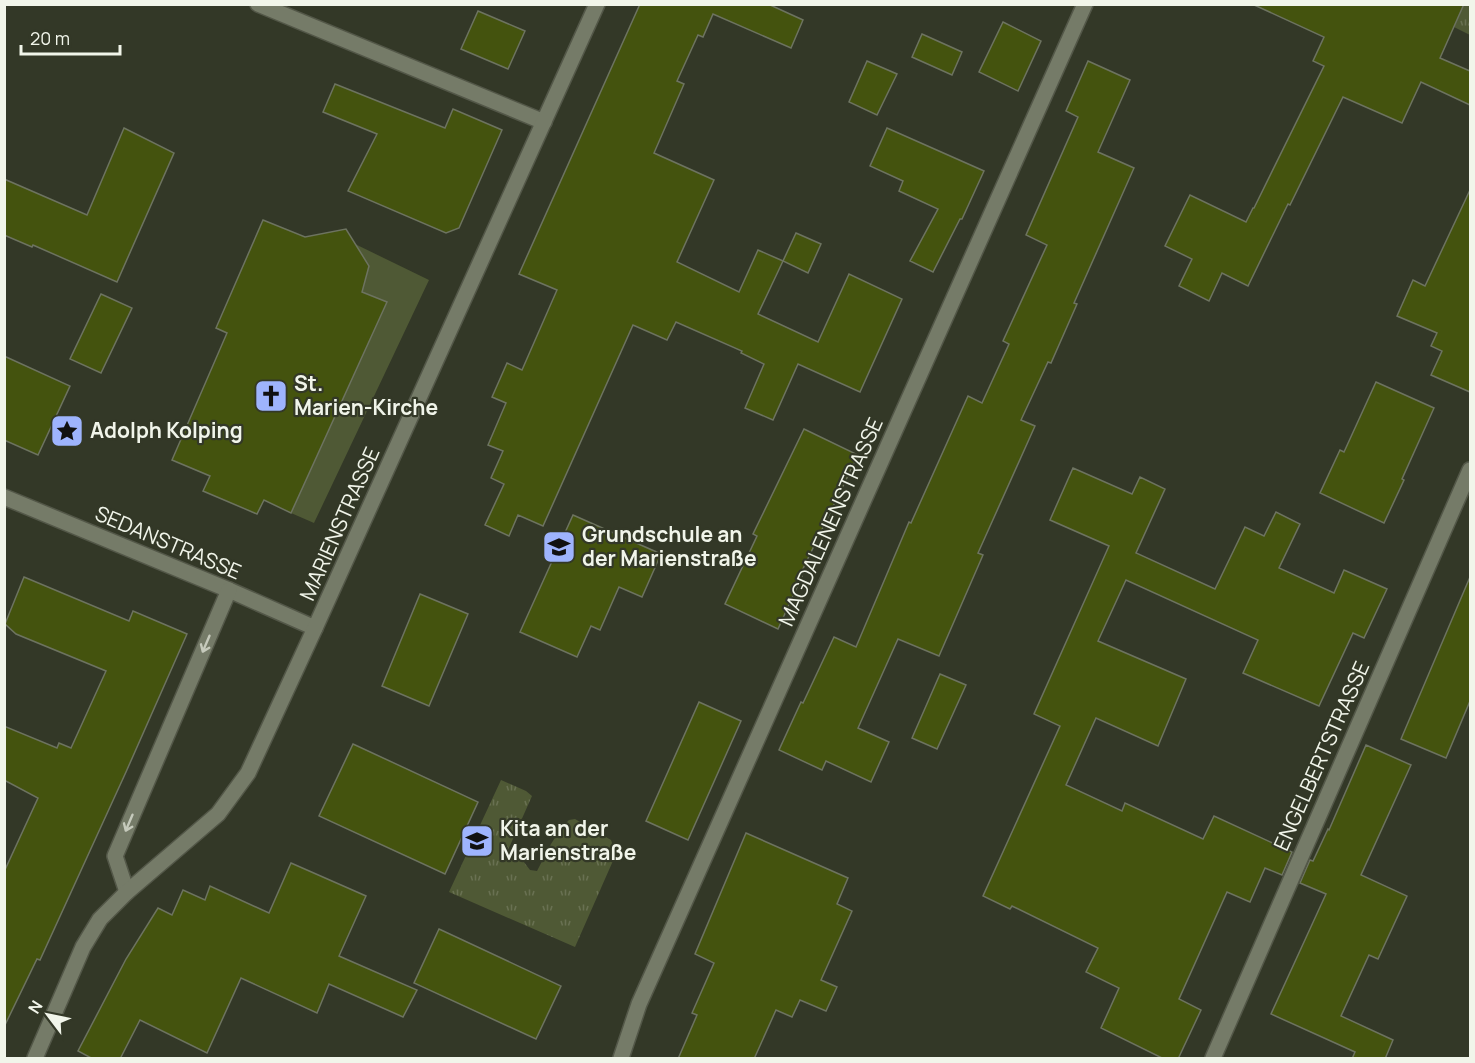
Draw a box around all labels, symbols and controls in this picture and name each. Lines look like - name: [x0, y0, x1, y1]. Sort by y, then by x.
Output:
- scale bar: [21, 18, 120, 56]
- text: 20 m: [30, 26, 70, 50]
- place label: St. Marien-Kirche: [294, 369, 438, 421]
- church icon: St. Marien-Kirche: [253, 378, 289, 414]
- place icon: Adolph Kolping: [49, 413, 85, 449]
- street label: MAGDALENENSTRASSE: [771, 413, 889, 630]
- place label: Adolph Kolping: [90, 416, 243, 444]
- street label: MARIENSTRASSE: [293, 442, 385, 605]
- street label: SEDANSTRASSE: [91, 499, 246, 585]
- place label: Grundschule an der Marienstraße: [582, 520, 757, 572]
- school or university icon: Grundschule an der Marienstraße: [541, 529, 577, 565]
- one-way arrow: [199, 635, 211, 653]
- street label: ENGELBERTSTRASSE: [1267, 657, 1375, 855]
- one-way arrow: [123, 814, 134, 832]
- place label: Kita an der Marienstraße: [500, 814, 636, 866]
- school or university icon: Kita an der Marienstraße: [459, 823, 495, 859]
- north arrow: [18, 985, 78, 1045]
- text: N: [23, 996, 48, 1018]

